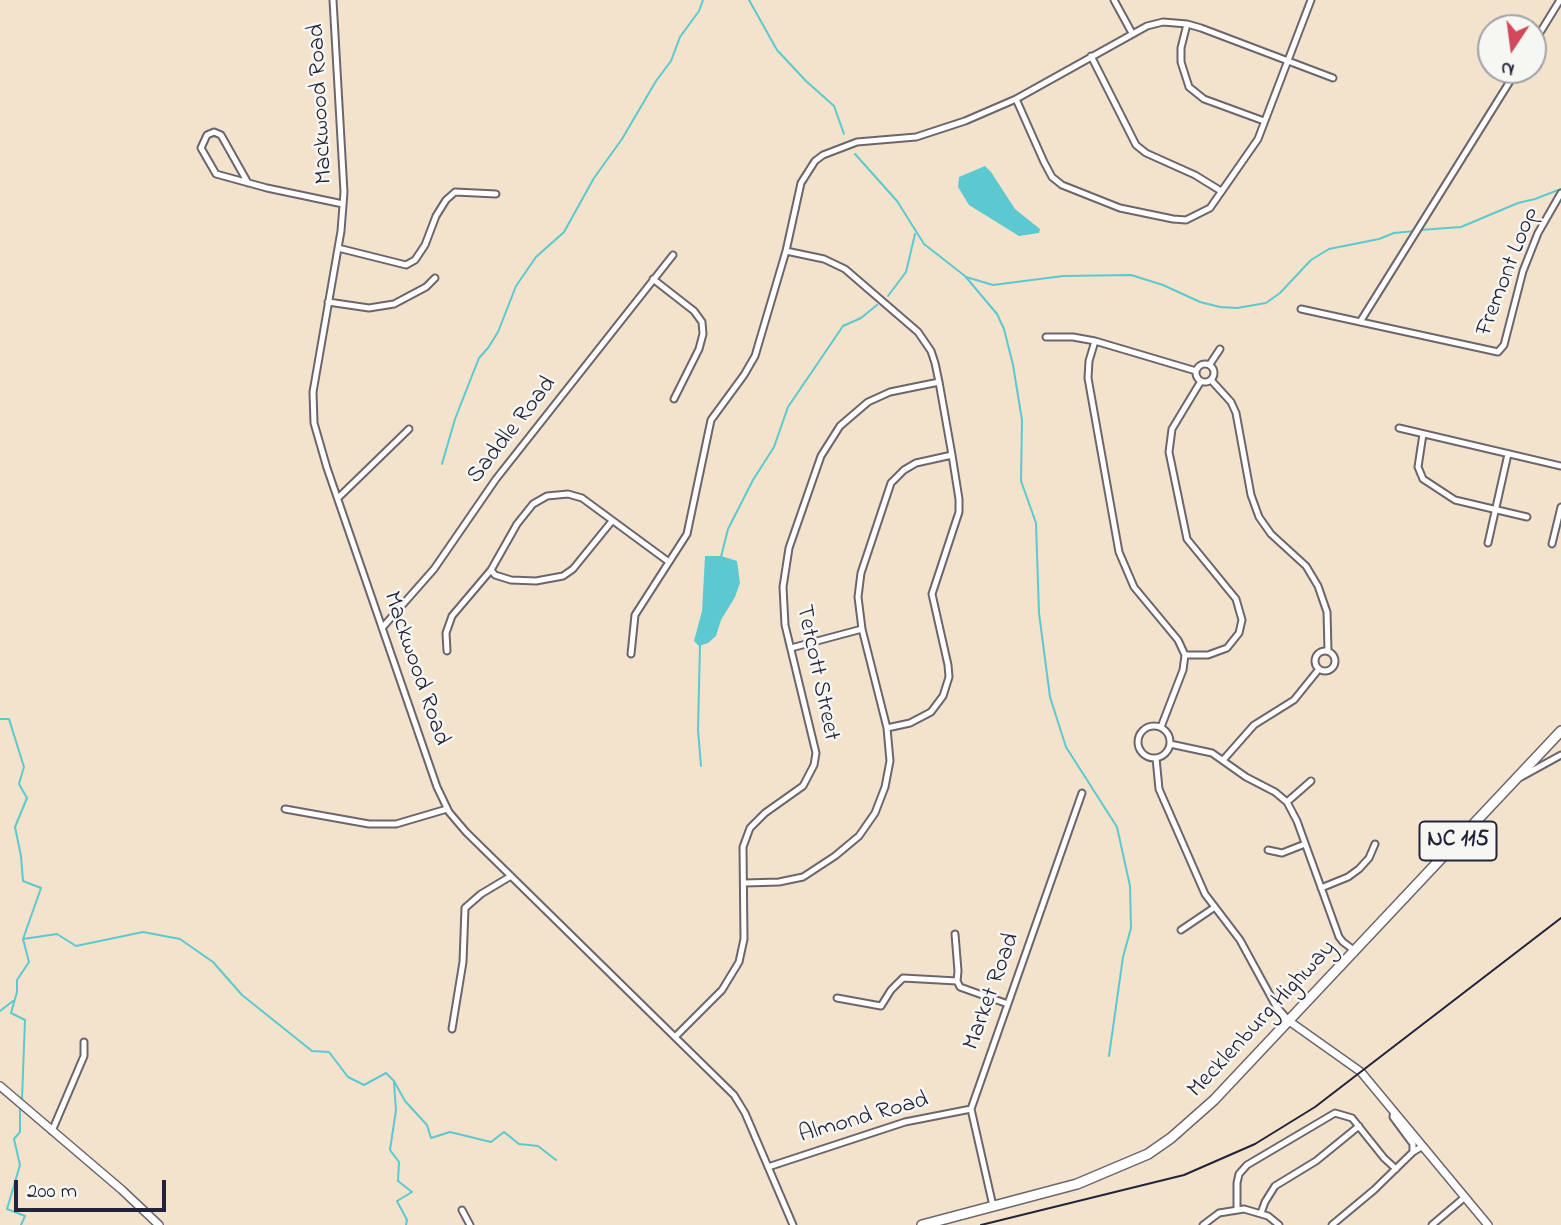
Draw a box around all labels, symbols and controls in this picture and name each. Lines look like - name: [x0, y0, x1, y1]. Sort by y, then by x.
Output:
- north arrow: [1477, 14, 1547, 84]
- street label: Mackwood Road: [303, 23, 341, 185]
- text: N: [1498, 53, 1517, 83]
- street label: Fremont Loop: [1471, 203, 1547, 341]
- street label: Saddle Road: [462, 372, 564, 490]
- street label: Mackwood Road: [375, 588, 455, 750]
- street label: Tetcott Street: [788, 602, 844, 744]
- road number: NC 115: [1420, 821, 1496, 860]
- street label: Market Road: [959, 930, 1027, 1054]
- street label: Mecklenburg Highway: [1182, 935, 1344, 1105]
- street label: Almond Road: [796, 1087, 932, 1151]
- scale bar: [18, 1166, 170, 1210]
- text: 200 m: [27, 1177, 77, 1207]

